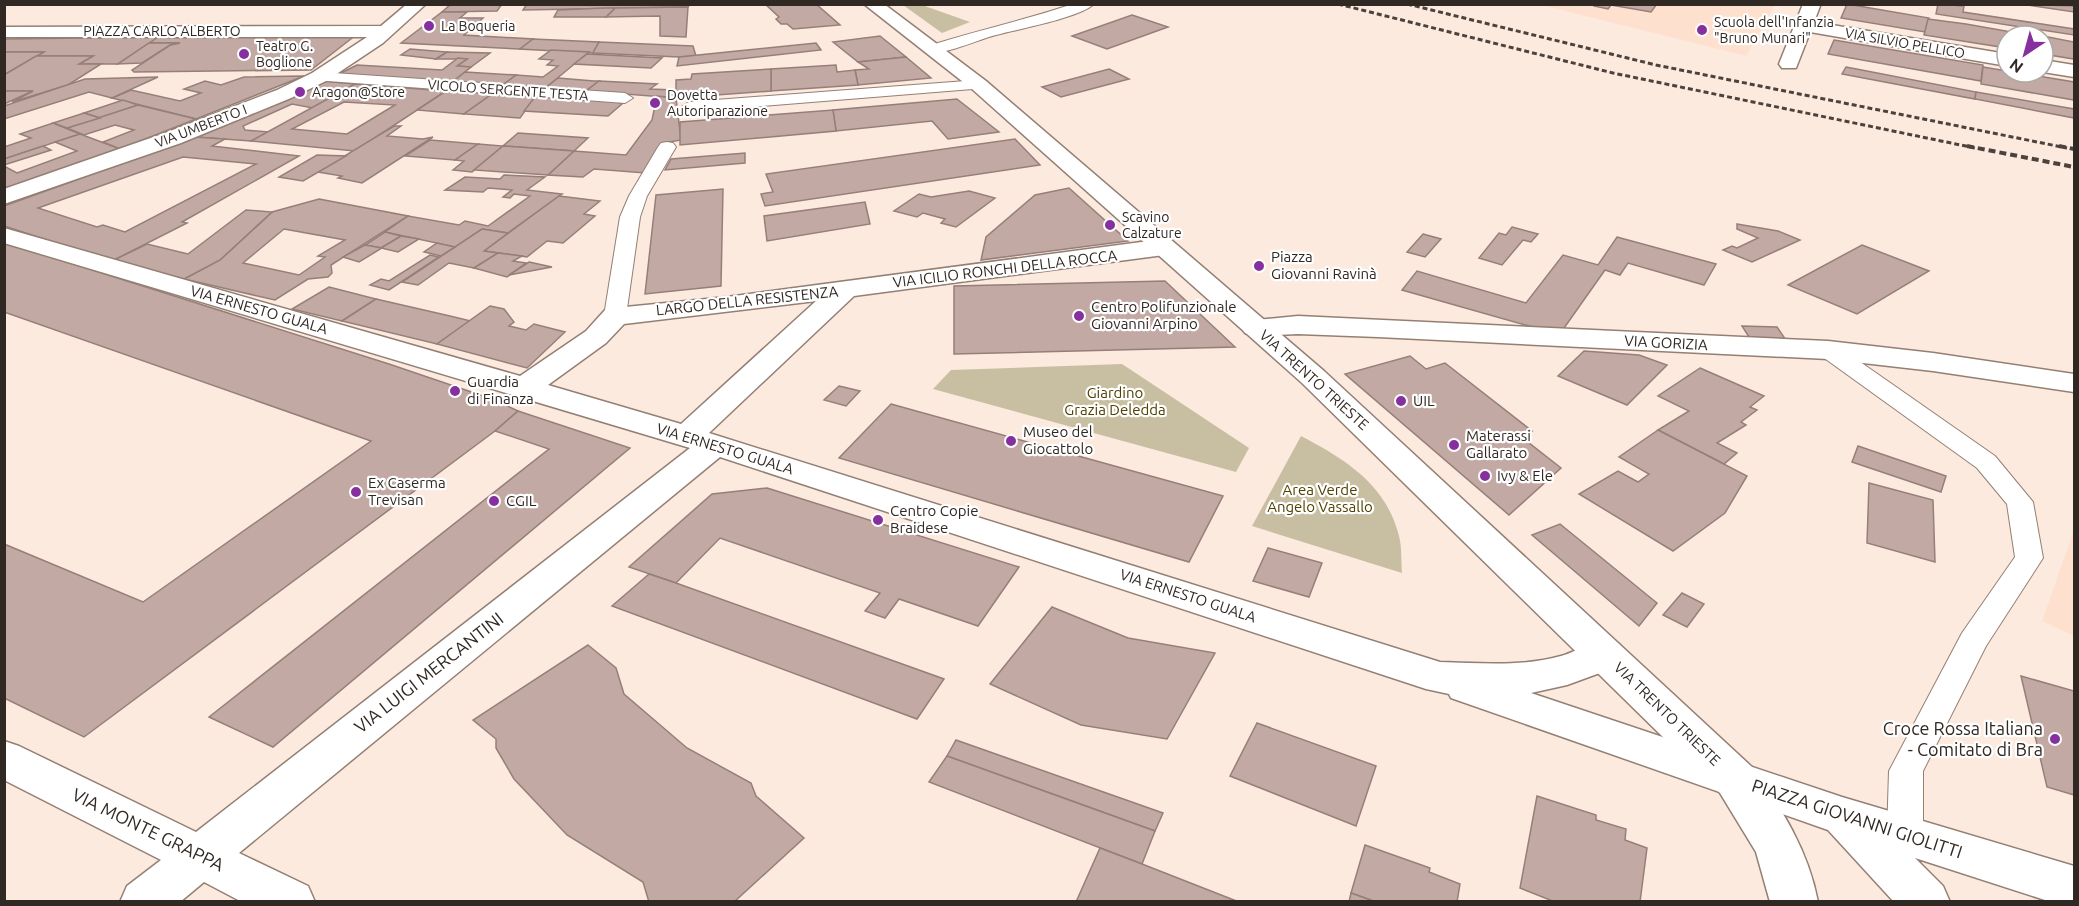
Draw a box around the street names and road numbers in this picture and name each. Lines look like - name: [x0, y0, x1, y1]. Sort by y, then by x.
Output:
- street label: PIAZZA CARLO ALBERTO: [83, 23, 241, 39]
- street label: VIA SILVIO PELLICO: [1844, 25, 1966, 61]
- street label: VICOLO SERGENTE TESTA: [427, 76, 589, 104]
- street label: VIA UMBERTO I: [153, 101, 249, 151]
- street label: VIA ICILIO RONCHI DELLA ROCCA: [892, 246, 1118, 291]
- street label: VIA ERNESTO GUALA: [188, 282, 330, 337]
- street label: LARGO DELLA RESISTENZA: [655, 282, 839, 319]
- street label: VIA TRENTO TRIESTE: [1256, 326, 1372, 433]
- street label: VIA GORIZIA: [1624, 332, 1708, 353]
- street label: VIA ERNESTO GUALA: [655, 420, 796, 478]
- street label: VIA ERNESTO GUALA: [1118, 565, 1259, 626]
- street label: VIA LUIGI MERCANTINI: [350, 608, 507, 737]
- street label: VIA TRENTO TRIESTE: [1611, 659, 1724, 769]
- street label: PIAZZA GIOVANNI GIOLITTI: [1750, 775, 1965, 862]
- street label: VIA MONTE GRAPPA: [69, 784, 228, 875]

